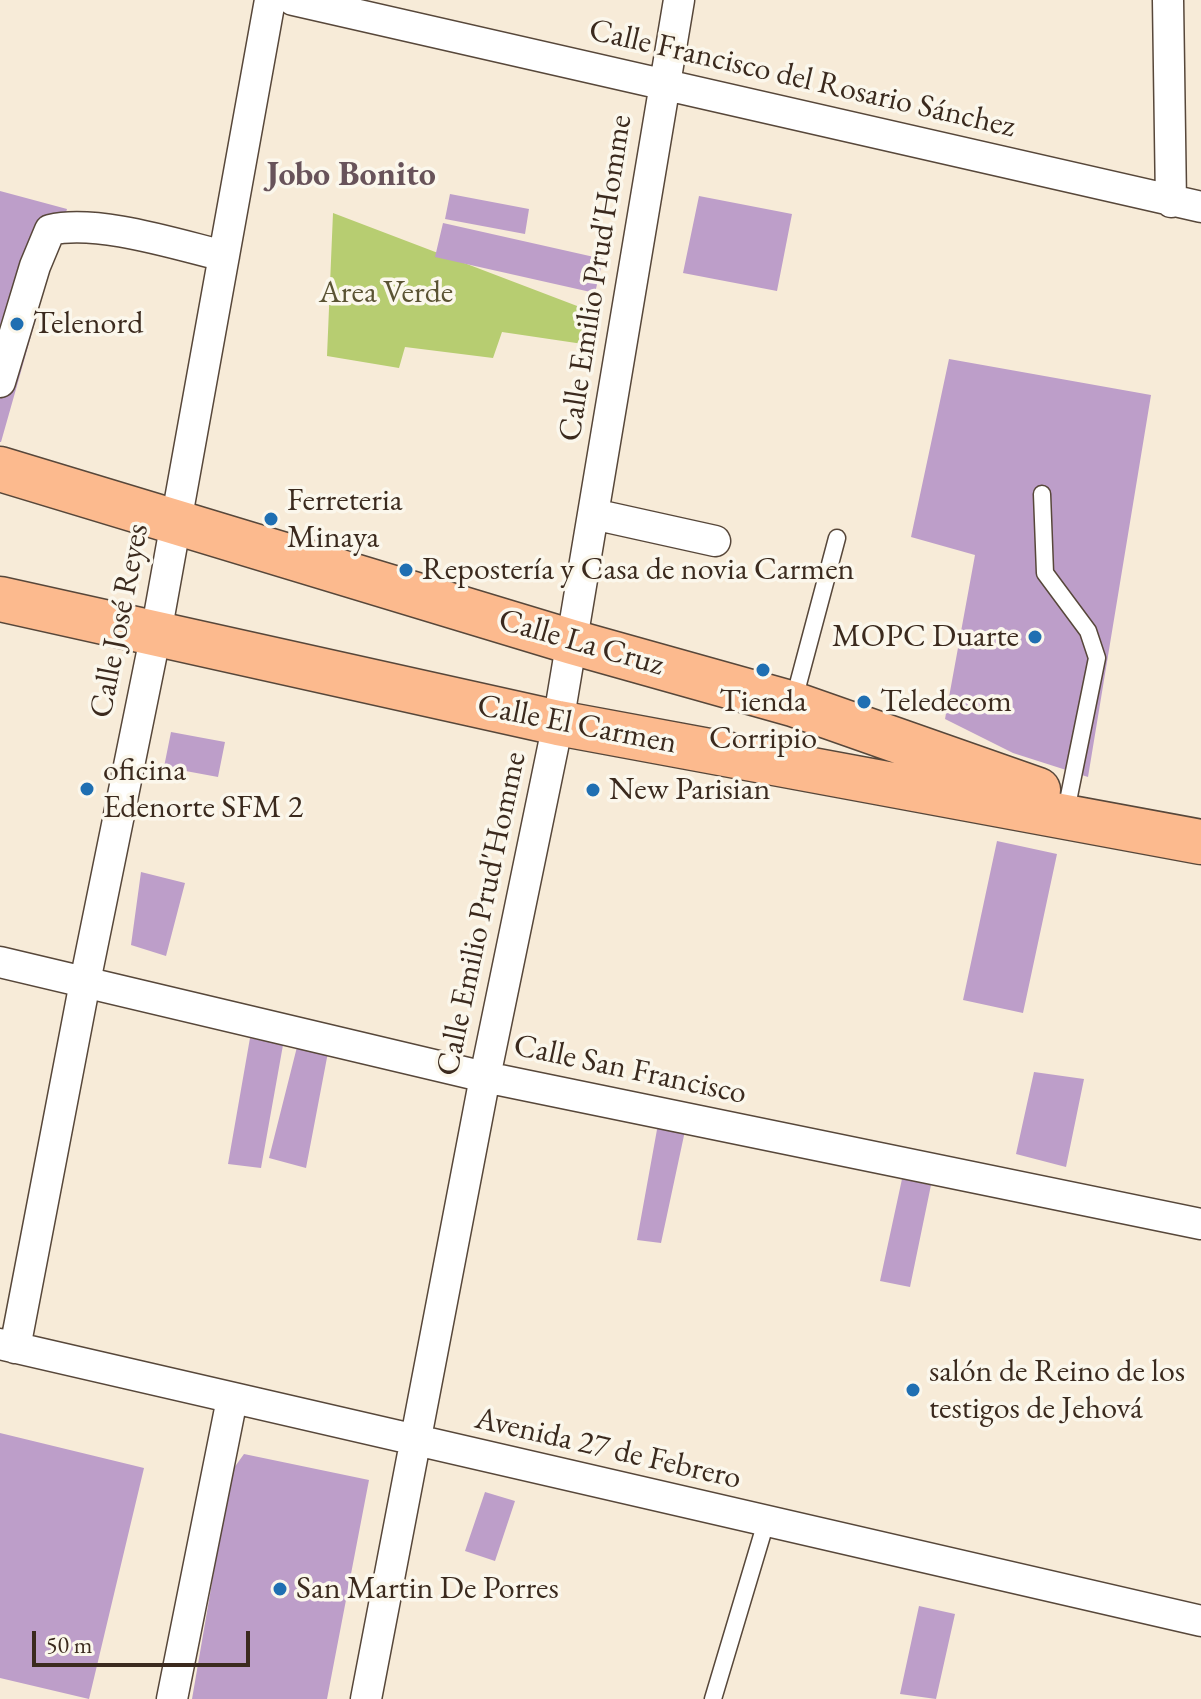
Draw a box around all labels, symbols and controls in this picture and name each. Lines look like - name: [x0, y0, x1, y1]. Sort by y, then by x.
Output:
- street label: Calle Francisco del Rosario Sánchez: [585, 11, 1019, 147]
- street label: Calle Emilio Prud'Homme: [551, 112, 641, 444]
- district label: Jobo Bonito: [266, 156, 436, 196]
- park label: Area Verde: [319, 274, 453, 312]
- place label: Telenord: [33, 305, 143, 343]
- marker: Telenord: [8, 315, 26, 333]
- place label: Ferreteria Minaya: [287, 482, 403, 557]
- marker: Ferreteria Minaya: [262, 510, 280, 528]
- street label: Calle José Reyes: [82, 521, 158, 721]
- place label: Repostería y Casa de novia Carmen: [422, 551, 855, 589]
- marker: Repostería y Casa de novia Carmen: [397, 561, 415, 579]
- street label: Calle La Cruz: [494, 601, 668, 685]
- place label: MOPC Duarte: [832, 618, 1019, 656]
- marker: MOPC Duarte: [1026, 628, 1044, 646]
- marker: Tienda Corripio: [754, 661, 772, 679]
- place label: Tienda Corripio: [709, 683, 817, 758]
- place label: Teledecom: [880, 683, 1012, 721]
- street label: Calle El Carmen: [474, 687, 680, 763]
- marker: Teledecom: [855, 693, 873, 711]
- street label: Calle Emilio Prud'Homme: [429, 749, 535, 1079]
- place label: oficina Edenorte SFM 2: [103, 752, 303, 827]
- place label: New Parisian: [609, 771, 770, 809]
- marker: oficina Edenorte SFM 2: [78, 780, 96, 798]
- marker: New Parisian: [584, 781, 602, 799]
- street label: Calle San Francisco: [510, 1027, 750, 1113]
- place label: salón de Reino de los testigos de Jehová: [929, 1353, 1185, 1428]
- marker: salón de Reino de los testigos de Jehová: [904, 1381, 922, 1399]
- street label: Avenida 27 de Febrero: [471, 1400, 745, 1498]
- place label: San Martin De Porres: [296, 1570, 559, 1608]
- marker: San Martin De Porres: [271, 1580, 289, 1598]
- scale bar: [36, 1615, 254, 1665]
- text: 50 m: [46, 1629, 93, 1660]

